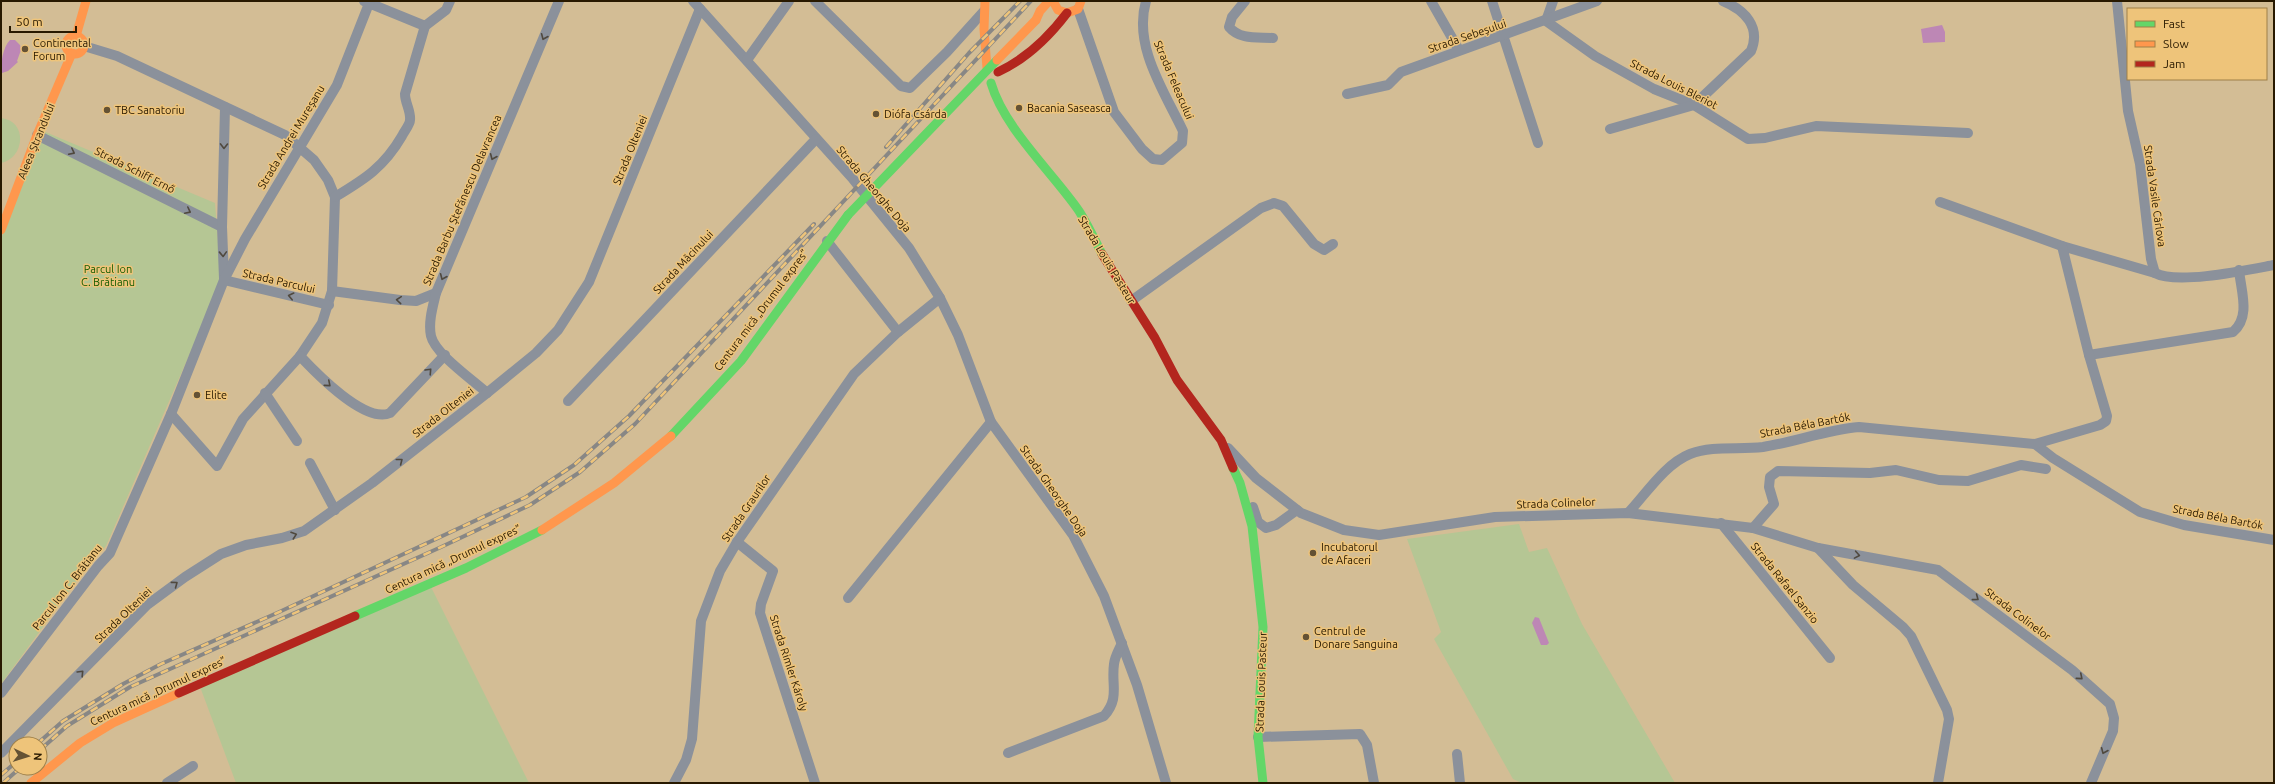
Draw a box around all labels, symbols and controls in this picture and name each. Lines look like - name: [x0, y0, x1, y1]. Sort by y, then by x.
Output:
- scale bar: [10, 8, 76, 34]
- legend: [2127, 8, 2267, 80]
- text: 50 m: [16, 15, 43, 28]
- street label: Strada Sebeșului: [1426, 17, 1508, 55]
- text: Fast: [2163, 17, 2185, 30]
- one-way arrow: [540, 33, 548, 40]
- place label: Continental Forum: [33, 37, 91, 62]
- text: Slow: [2163, 37, 2189, 50]
- street label: Strada Feleacului: [1152, 39, 1196, 121]
- marker: Continental Forum: [20, 44, 30, 54]
- street label: Strada Louis Bleriot: [1628, 57, 1720, 112]
- text: Jam: [2163, 57, 2185, 70]
- street label: Strada Andrei Mureșanu: [255, 83, 327, 191]
- street label: Aleea Ștrandului: [15, 101, 57, 181]
- place label: Bacania Saseasca: [1027, 102, 1111, 114]
- marker: Bacania Saseasca: [1014, 103, 1024, 113]
- place label: TBC Sanatoriu: [115, 104, 185, 116]
- marker: TBC Sanatoriu: [102, 105, 112, 115]
- place label: Diófa Csárda: [884, 108, 947, 120]
- marker: Diófa Csárda: [871, 109, 881, 119]
- street label: Strada Barbu Ștefănescu Delavrancea: [420, 113, 504, 287]
- street label: Strada Olteniei: [611, 113, 649, 187]
- one-way arrow: [220, 143, 228, 149]
- street label: Strada Gheorghe Doja: [835, 144, 913, 234]
- street label: Strada Vasile Cârlova: [2142, 144, 2168, 248]
- street label: Strada Schiff Ernő: [93, 145, 177, 195]
- one-way arrow: [67, 147, 75, 155]
- one-way arrow: [490, 153, 498, 160]
- one-way arrow: [184, 206, 191, 213]
- street label: Strada Louis Pasteur: [1076, 214, 1138, 307]
- street label: Strada Măcinului: [651, 228, 715, 296]
- street label: Centura mică „Drumul expres”: [711, 247, 811, 373]
- one-way arrow: [219, 251, 227, 257]
- park label: Parcul Ion C. Brătianu: [81, 263, 135, 288]
- street label: Strada Parcului: [242, 267, 316, 295]
- one-way arrow: [440, 272, 448, 280]
- one-way arrow: [287, 292, 294, 301]
- one-way arrow: [396, 296, 402, 305]
- one-way arrow: [425, 369, 432, 376]
- one-way arrow: [323, 379, 330, 386]
- street label: Strada Olteniei: [410, 384, 476, 440]
- place label: Elite: [205, 389, 227, 401]
- marker: Elite: [192, 390, 202, 400]
- street label: Strada Béla Bartók: [1759, 410, 1852, 440]
- street label: Strada Gheorghe Doja: [1018, 443, 1090, 539]
- one-way arrow: [396, 459, 403, 466]
- street label: Strada Graurilor: [719, 472, 773, 544]
- street label: Strada Colinelor: [1516, 496, 1597, 510]
- street label: Strada Béla Bartók: [2172, 502, 2265, 532]
- street label: Centura mică „Drumul expres”: [383, 522, 523, 596]
- one-way arrow: [290, 531, 297, 539]
- street label: Strada Rafael Sanzio: [1749, 540, 1821, 626]
- place label: Incubatorul de Afaceri: [1321, 541, 1378, 566]
- street label: Parcul Ion C. Brătianu: [30, 542, 104, 632]
- marker: Incubatorul de Afaceri: [1308, 548, 1318, 558]
- one-way arrow: [1854, 550, 1860, 559]
- one-way arrow: [171, 582, 178, 589]
- street label: Strada Olteniei: [92, 585, 154, 645]
- street label: Strada Colinelor: [1983, 585, 2054, 643]
- one-way arrow: [1972, 593, 1979, 600]
- street label: Strada Rimler Károly: [768, 613, 810, 713]
- place label: Centrul de Donare Sanguina: [1314, 625, 1398, 650]
- street label: Strada Louis Pasteur: [1253, 631, 1269, 732]
- marker: Centrul de Donare Sanguina: [1301, 632, 1311, 642]
- street label: Centura mică „Drumul expres”: [88, 654, 228, 728]
- one-way arrow: [76, 670, 84, 678]
- one-way arrow: [2075, 672, 2082, 679]
- north arrow: [8, 736, 48, 776]
- one-way arrow: [2101, 747, 2109, 754]
- text: N: [32, 752, 44, 761]

